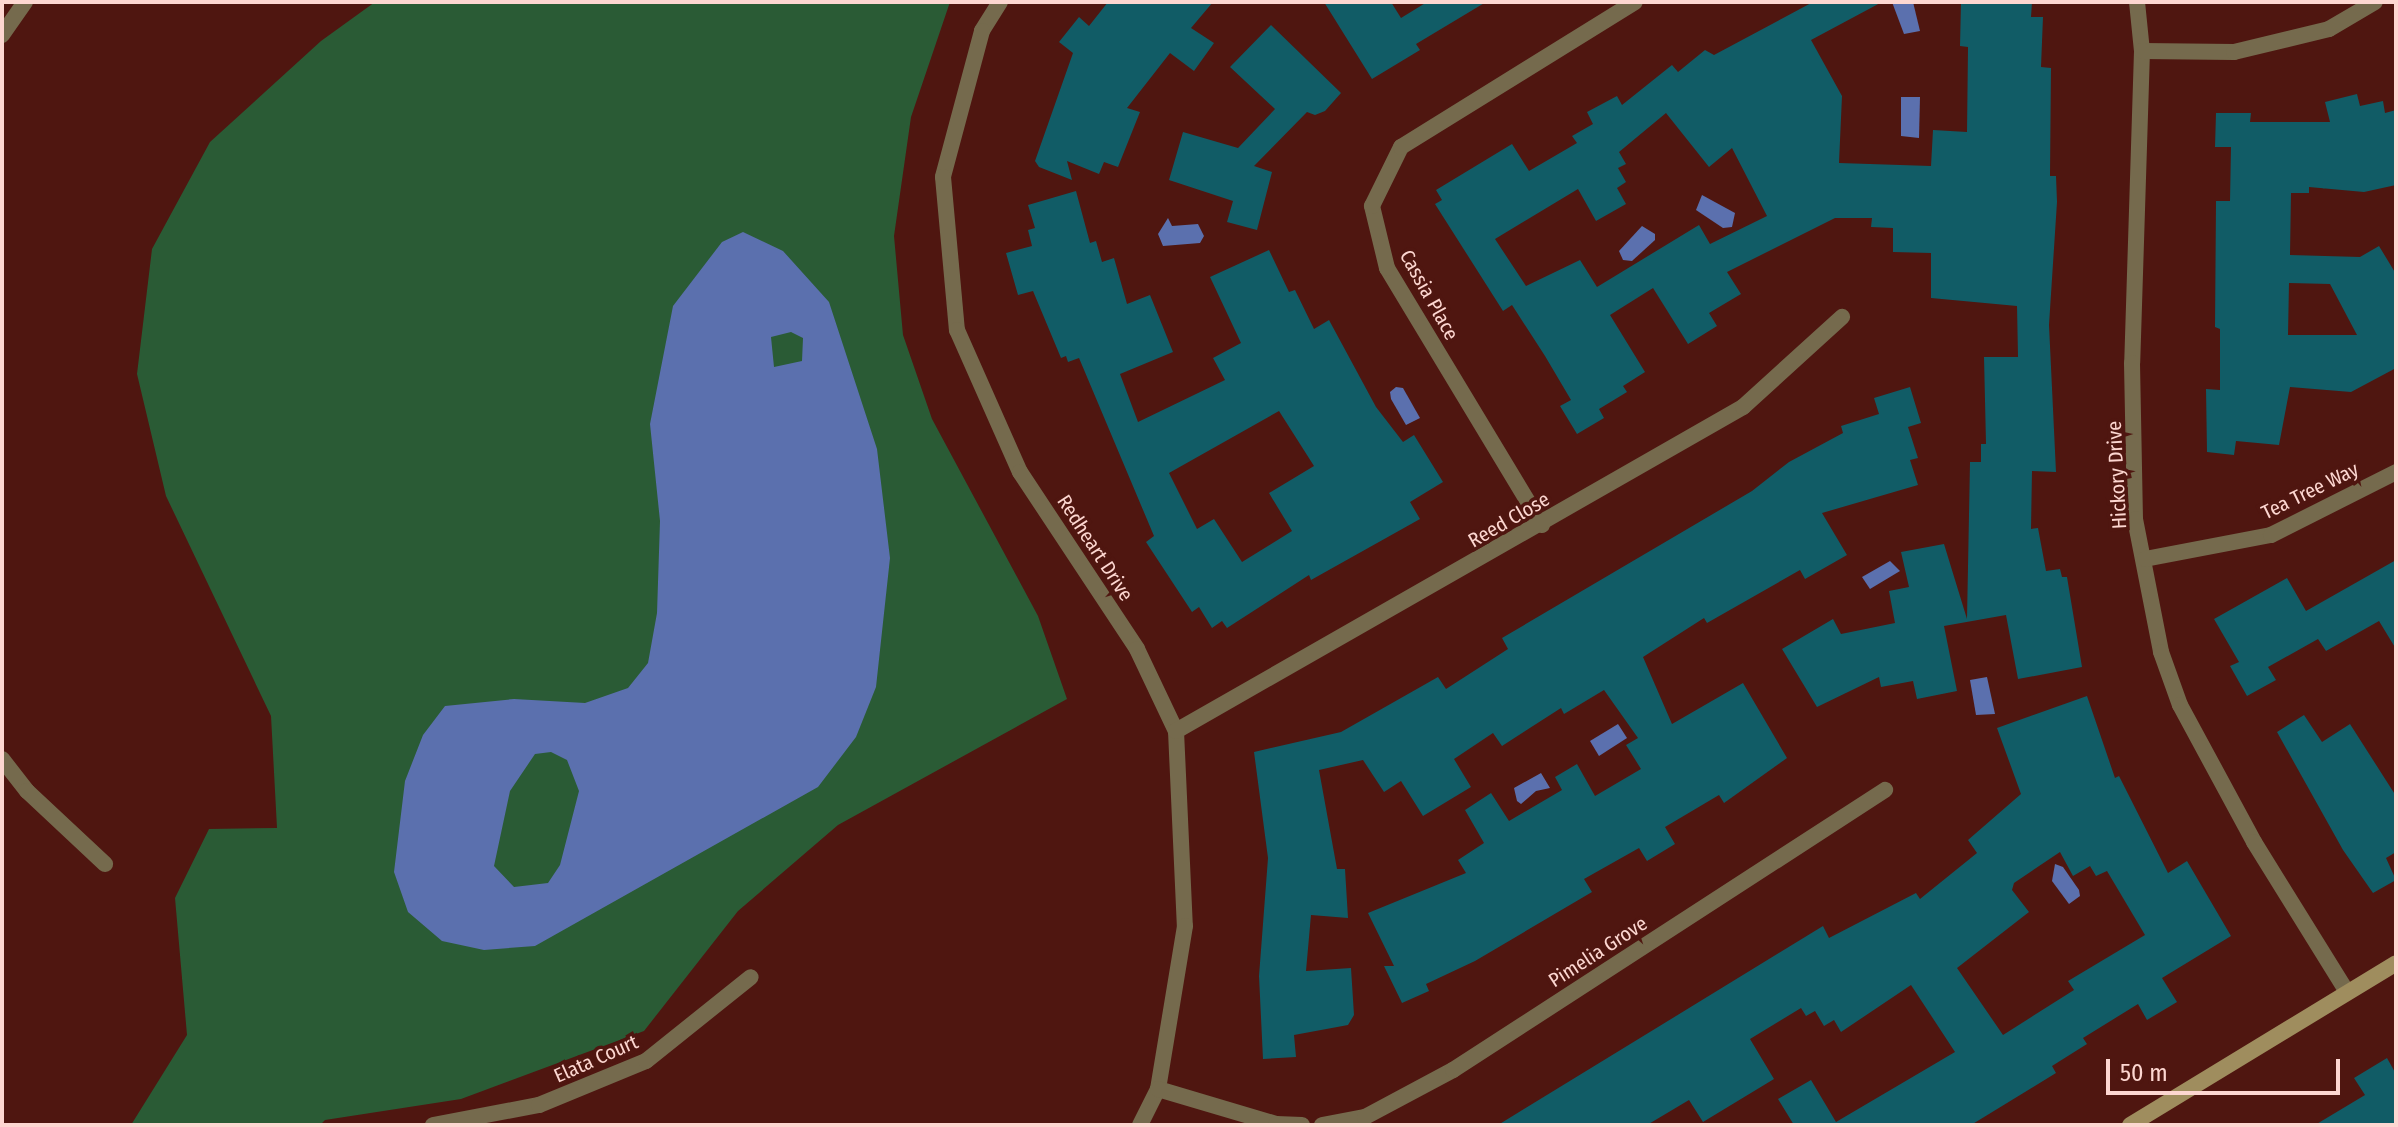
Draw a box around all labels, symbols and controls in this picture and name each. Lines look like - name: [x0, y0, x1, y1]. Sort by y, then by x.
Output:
- street label: Cassia Place: [1394, 246, 1464, 344]
- street label: Hickory Drive: [2102, 420, 2132, 530]
- street label: Tea Tree Way: [2258, 457, 2362, 525]
- street label: Reed Close: [1464, 487, 1554, 553]
- street label: Redheart Drive: [1052, 490, 1138, 606]
- street label: Pimelia Grove: [1544, 911, 1652, 993]
- street label: Elata Court: [550, 1030, 642, 1088]
- scale bar: [2110, 1043, 2344, 1093]
- text: 50 m: [2120, 1059, 2168, 1087]

